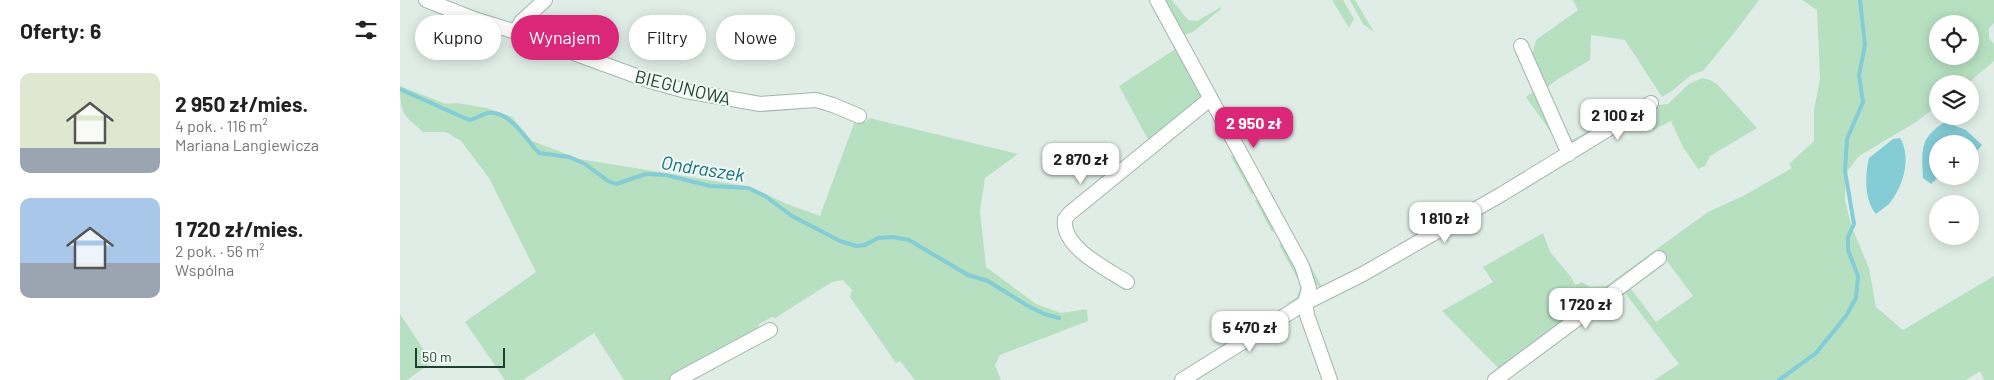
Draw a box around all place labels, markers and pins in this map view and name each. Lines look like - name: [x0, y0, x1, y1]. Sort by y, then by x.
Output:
- pin: 2 100 zł: [1566, 98, 1670, 141]
- pin: 2 950 zł: [1202, 106, 1306, 149]
- pin: 2 870 zł: [1029, 142, 1133, 185]
- pin: 1 810 zł: [1393, 202, 1497, 244]
- pin: 1 720 zł: [1534, 288, 1638, 330]
- pin: 5 470 zł: [1198, 310, 1302, 353]

